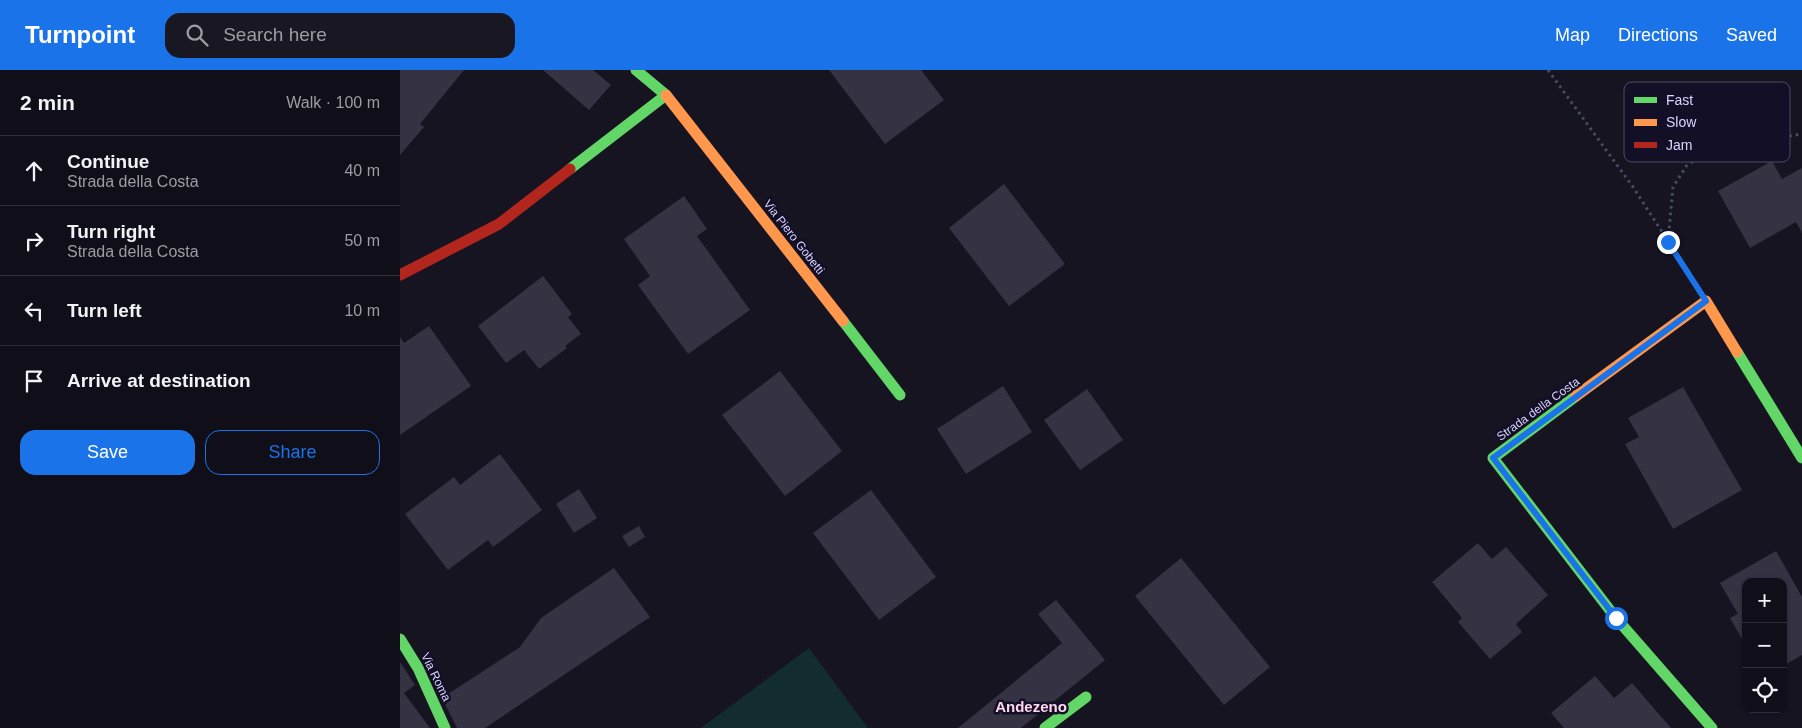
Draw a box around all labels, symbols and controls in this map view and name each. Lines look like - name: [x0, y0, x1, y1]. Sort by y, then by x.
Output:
- search box: [165, 13, 515, 58]
- text: Turnpoint: [25, 21, 135, 48]
- icon: search: [183, 21, 211, 49]
- text: Search here: [223, 24, 327, 45]
- text: Map: [1555, 25, 1590, 45]
- text: Directions: [1618, 25, 1698, 45]
- text: Saved: [1726, 25, 1777, 45]
- legend: [1624, 82, 1790, 162]
- text: 2 min: [20, 91, 75, 114]
- text: Fast: [1666, 92, 1693, 108]
- text: Walk · 100 m: [286, 94, 380, 111]
- text: Slow: [1666, 114, 1697, 130]
- text: Jam: [1666, 137, 1692, 153]
- text: Continue: [67, 151, 149, 172]
- icon: ahead: [20, 157, 48, 185]
- text: 40 m: [344, 162, 380, 179]
- text: Strada della Costa: [67, 173, 199, 190]
- street label: Via Piero Gobetti: [761, 197, 827, 277]
- text: Turn right: [67, 221, 155, 242]
- icon: right: [20, 227, 48, 255]
- route end: [1657, 231, 1680, 254]
- text: 50 m: [344, 232, 380, 249]
- text: Strada della Costa: [67, 243, 199, 260]
- icon: left: [20, 297, 48, 325]
- text: Turn left: [67, 300, 142, 321]
- text: 10 m: [344, 302, 380, 319]
- icon: arrive: [20, 367, 48, 395]
- text: Arrive at destination: [67, 370, 251, 391]
- street label: Strada della Costa: [1494, 374, 1582, 444]
- button: Save: [20, 430, 195, 475]
- button: Share: [205, 430, 380, 475]
- map controls: [1742, 578, 1787, 713]
- button: +: [1742, 578, 1787, 623]
- route start: [1605, 607, 1628, 630]
- button: −: [1742, 623, 1787, 668]
- street label: Via Roma: [418, 650, 454, 704]
- button: locate: [1742, 668, 1787, 713]
- district label: Andezeno: [995, 698, 1067, 715]

